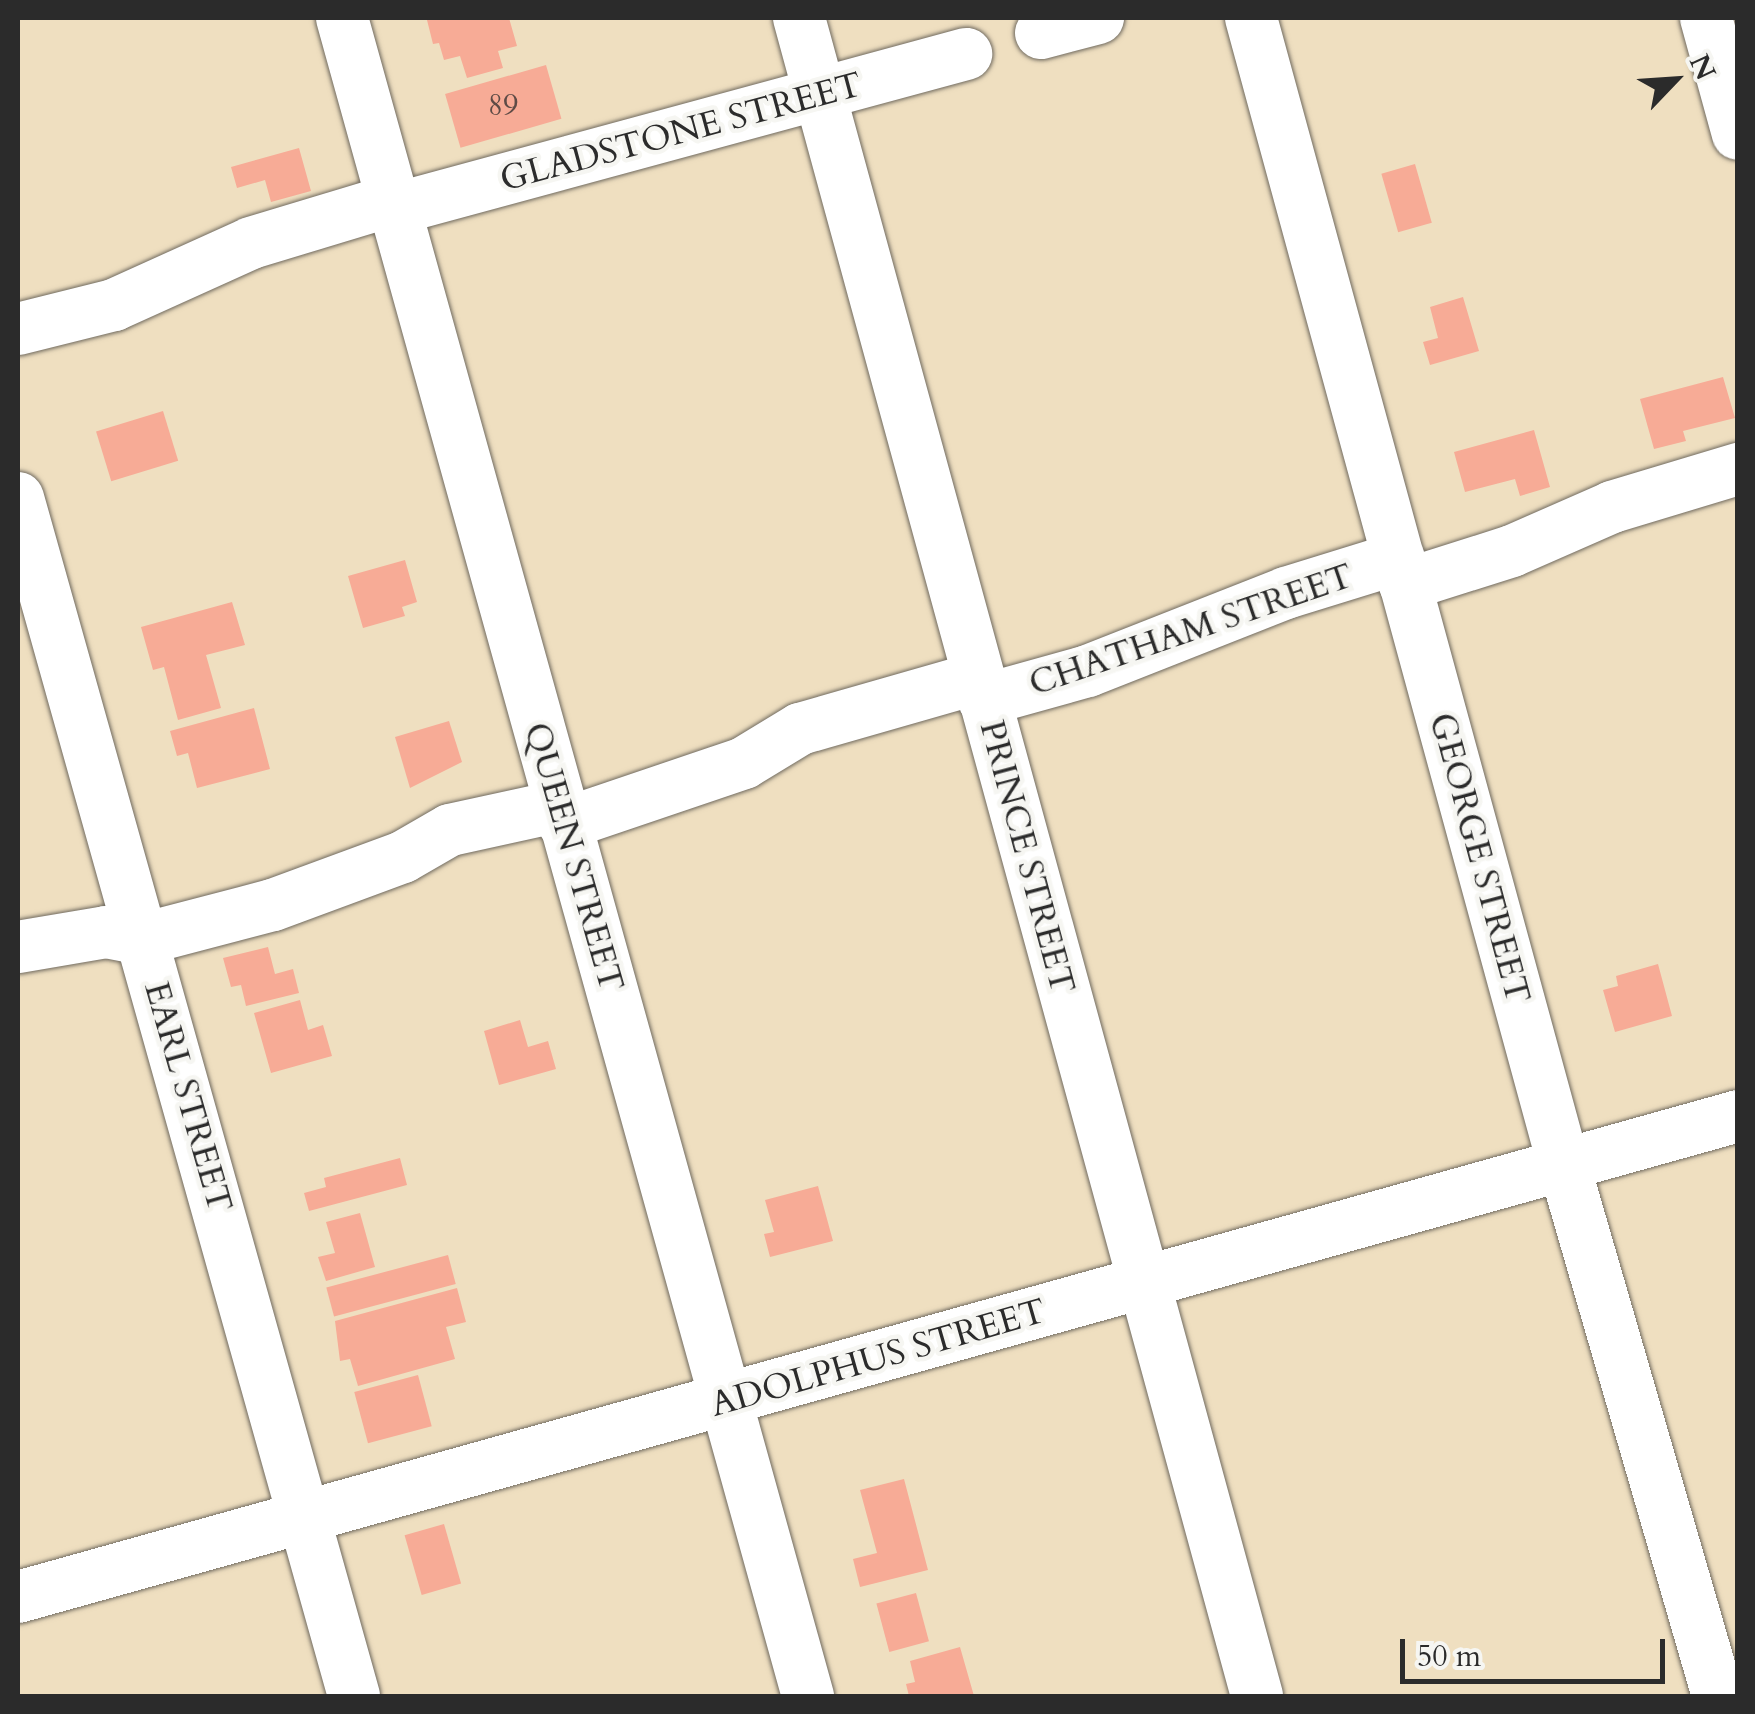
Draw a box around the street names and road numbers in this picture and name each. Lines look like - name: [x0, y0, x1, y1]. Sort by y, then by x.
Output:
- street label: GLADSTONE STREET: [495, 63, 867, 201]
- street label: CHATHAM STREET: [1024, 555, 1358, 705]
- street label: GEORGE STREET: [1421, 708, 1539, 1008]
- street label: PRINCE STREET: [970, 716, 1084, 998]
- street label: QUEEN STREET: [516, 718, 632, 996]
- street label: EARL STREET: [135, 977, 241, 1217]
- street label: ADOLPHUS STREET: [706, 1290, 1050, 1426]

